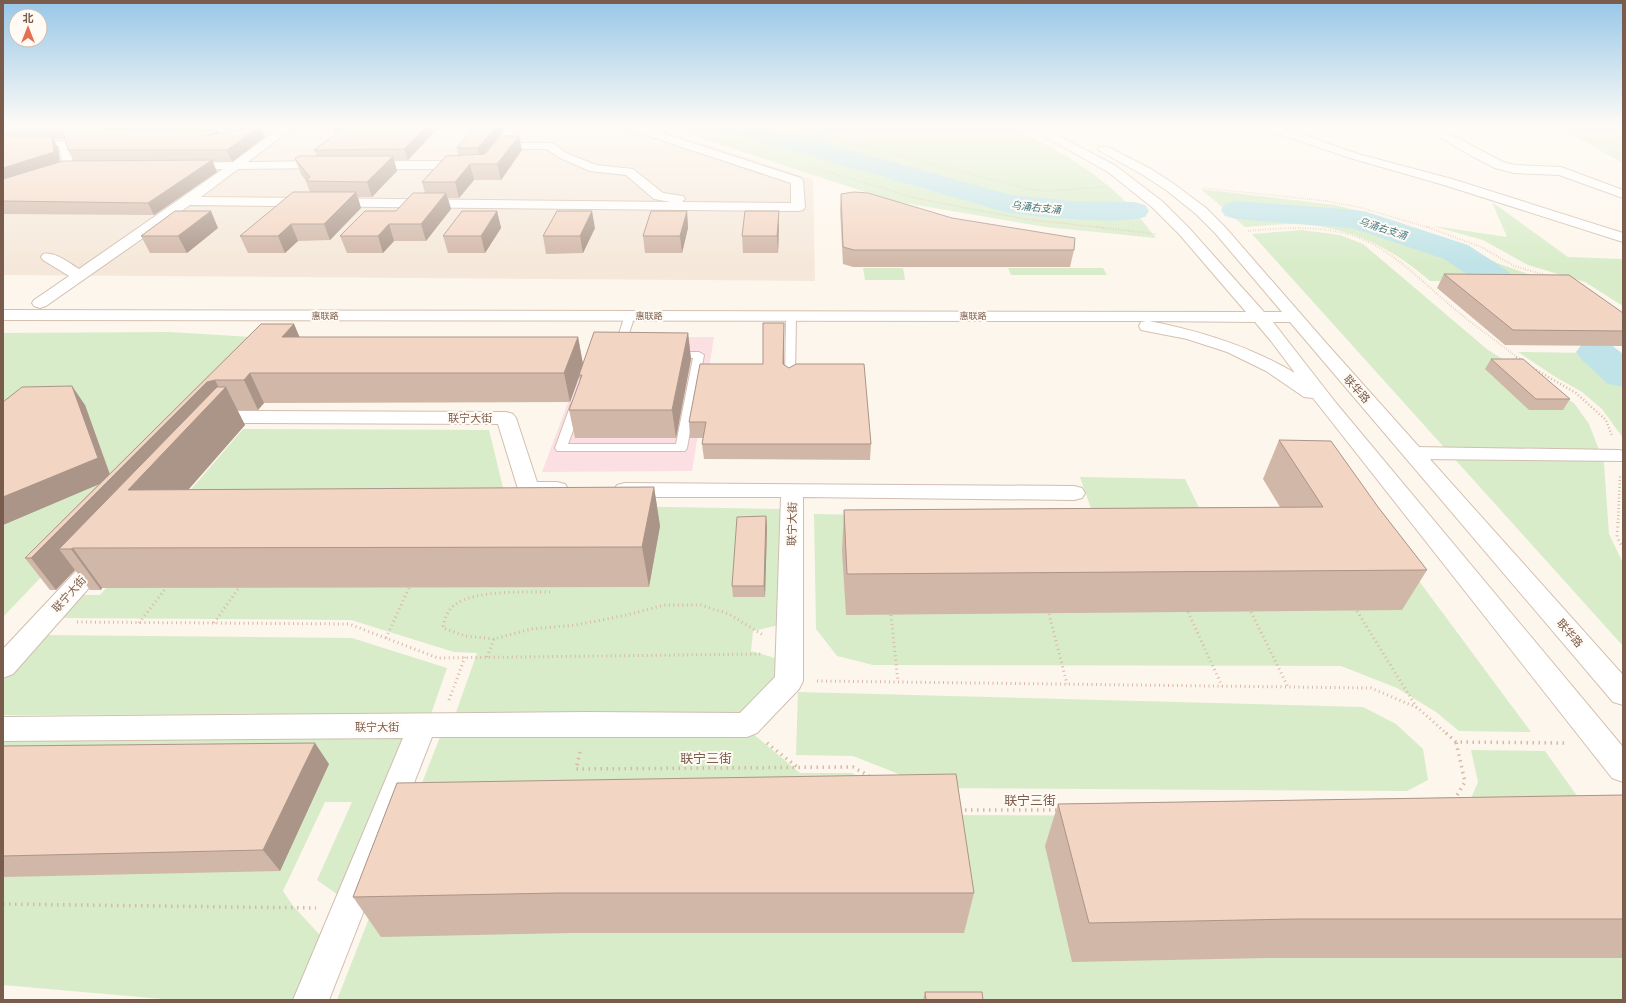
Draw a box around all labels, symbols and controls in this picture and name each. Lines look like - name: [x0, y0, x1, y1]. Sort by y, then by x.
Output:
- north arrow: [8, 8, 48, 48]
- text: 北: [23, 11, 34, 25]
- water label: 乌涌右支涌: [1011, 198, 1062, 216]
- water label: 乌涌右支涌: [1357, 215, 1410, 242]
- street label: 惠联路: [311, 310, 339, 321]
- street label: 惠联路: [635, 310, 663, 321]
- street label: 惠联路: [959, 310, 987, 321]
- street label: 联华路: [1341, 372, 1373, 406]
- street label: 联宁大街: [448, 411, 492, 425]
- street label: 联宁大街: [785, 502, 799, 546]
- street label: 联宁大街: [49, 573, 89, 615]
- street label: 联华路: [1554, 616, 1586, 650]
- street label: 联宁大街: [355, 720, 399, 734]
- street label: 联宁三街: [680, 750, 732, 766]
- street label: 联宁三街: [1004, 792, 1056, 808]

